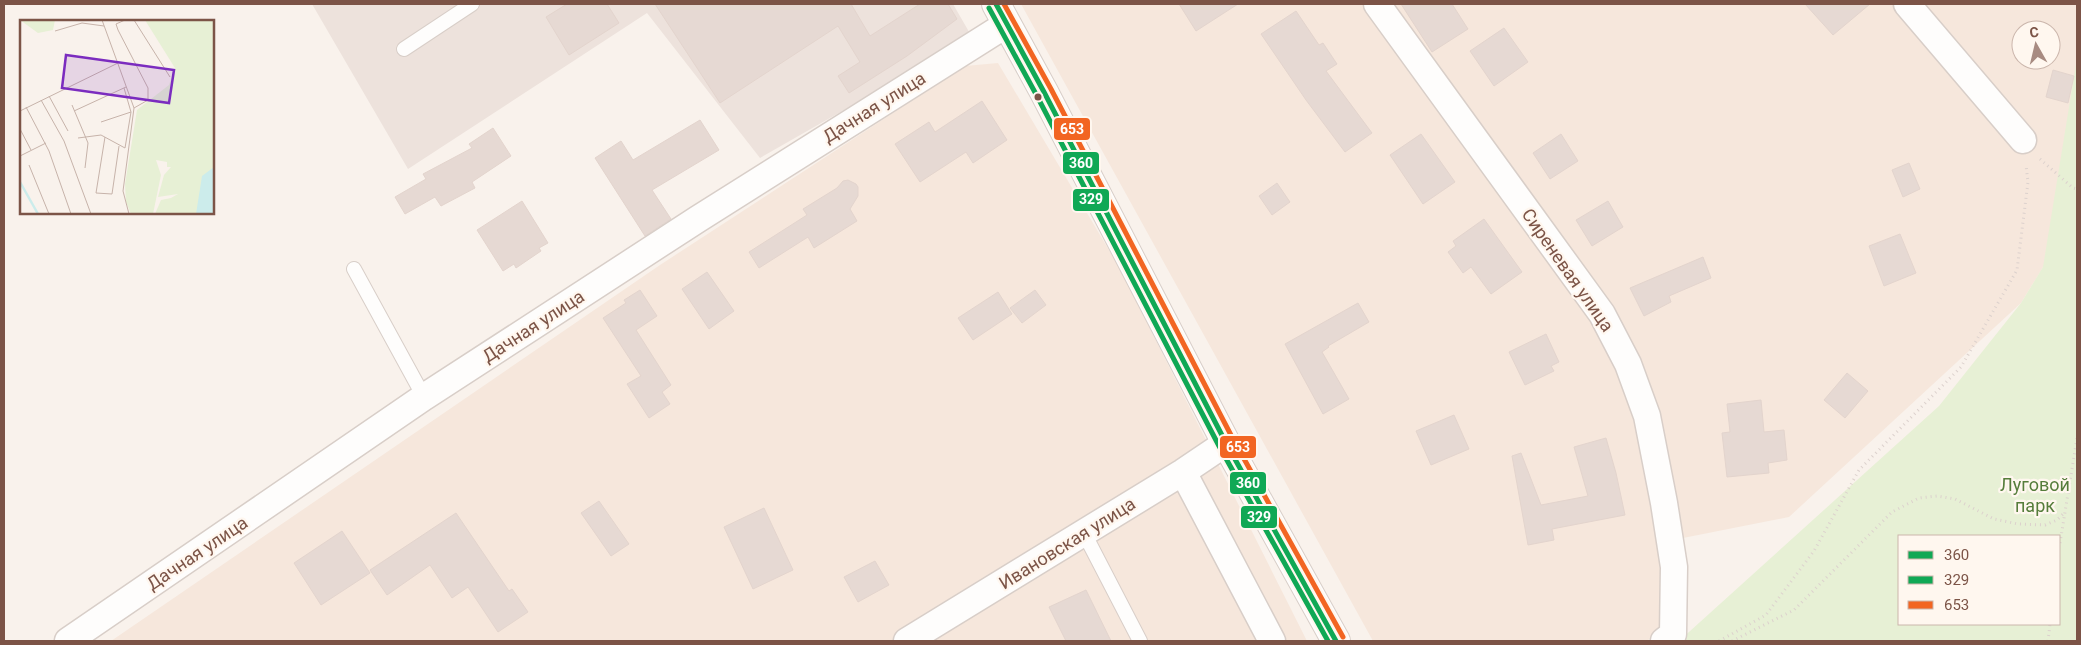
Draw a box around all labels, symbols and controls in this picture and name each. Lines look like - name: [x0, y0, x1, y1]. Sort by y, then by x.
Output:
- inset map: [20, 20, 214, 214]
- north arrow: [2011, 20, 2061, 70]
- text: С: [2029, 24, 2040, 41]
- street label: Дачная улица: [819, 67, 929, 147]
- unlabelled marker: [1033, 92, 1043, 102]
- line badge: 653: [1053, 117, 1091, 141]
- text: 653: [1060, 121, 1084, 137]
- line badge: 360: [1062, 151, 1100, 175]
- text: 360: [1069, 155, 1093, 171]
- line badge: 329: [1072, 188, 1110, 212]
- text: 329: [1079, 191, 1103, 207]
- street label: Сиреневая улица: [1518, 204, 1618, 336]
- street label: Дачная улица: [478, 285, 588, 367]
- line badge: 653: [1219, 435, 1257, 459]
- text: 653: [1226, 439, 1250, 455]
- line badge: 360: [1229, 471, 1267, 495]
- park label: Луговой парк: [2000, 474, 2070, 516]
- text: 360: [1236, 475, 1260, 491]
- street label: Ивановская улица: [995, 493, 1139, 593]
- line badge: 329: [1240, 505, 1278, 529]
- text: 329: [1247, 509, 1271, 525]
- street label: Дачная улица: [143, 512, 251, 594]
- legend: [1898, 535, 2061, 625]
- text: 360: [1944, 546, 1969, 564]
- text: 329: [1944, 571, 1969, 589]
- text: 653: [1944, 596, 1969, 614]

